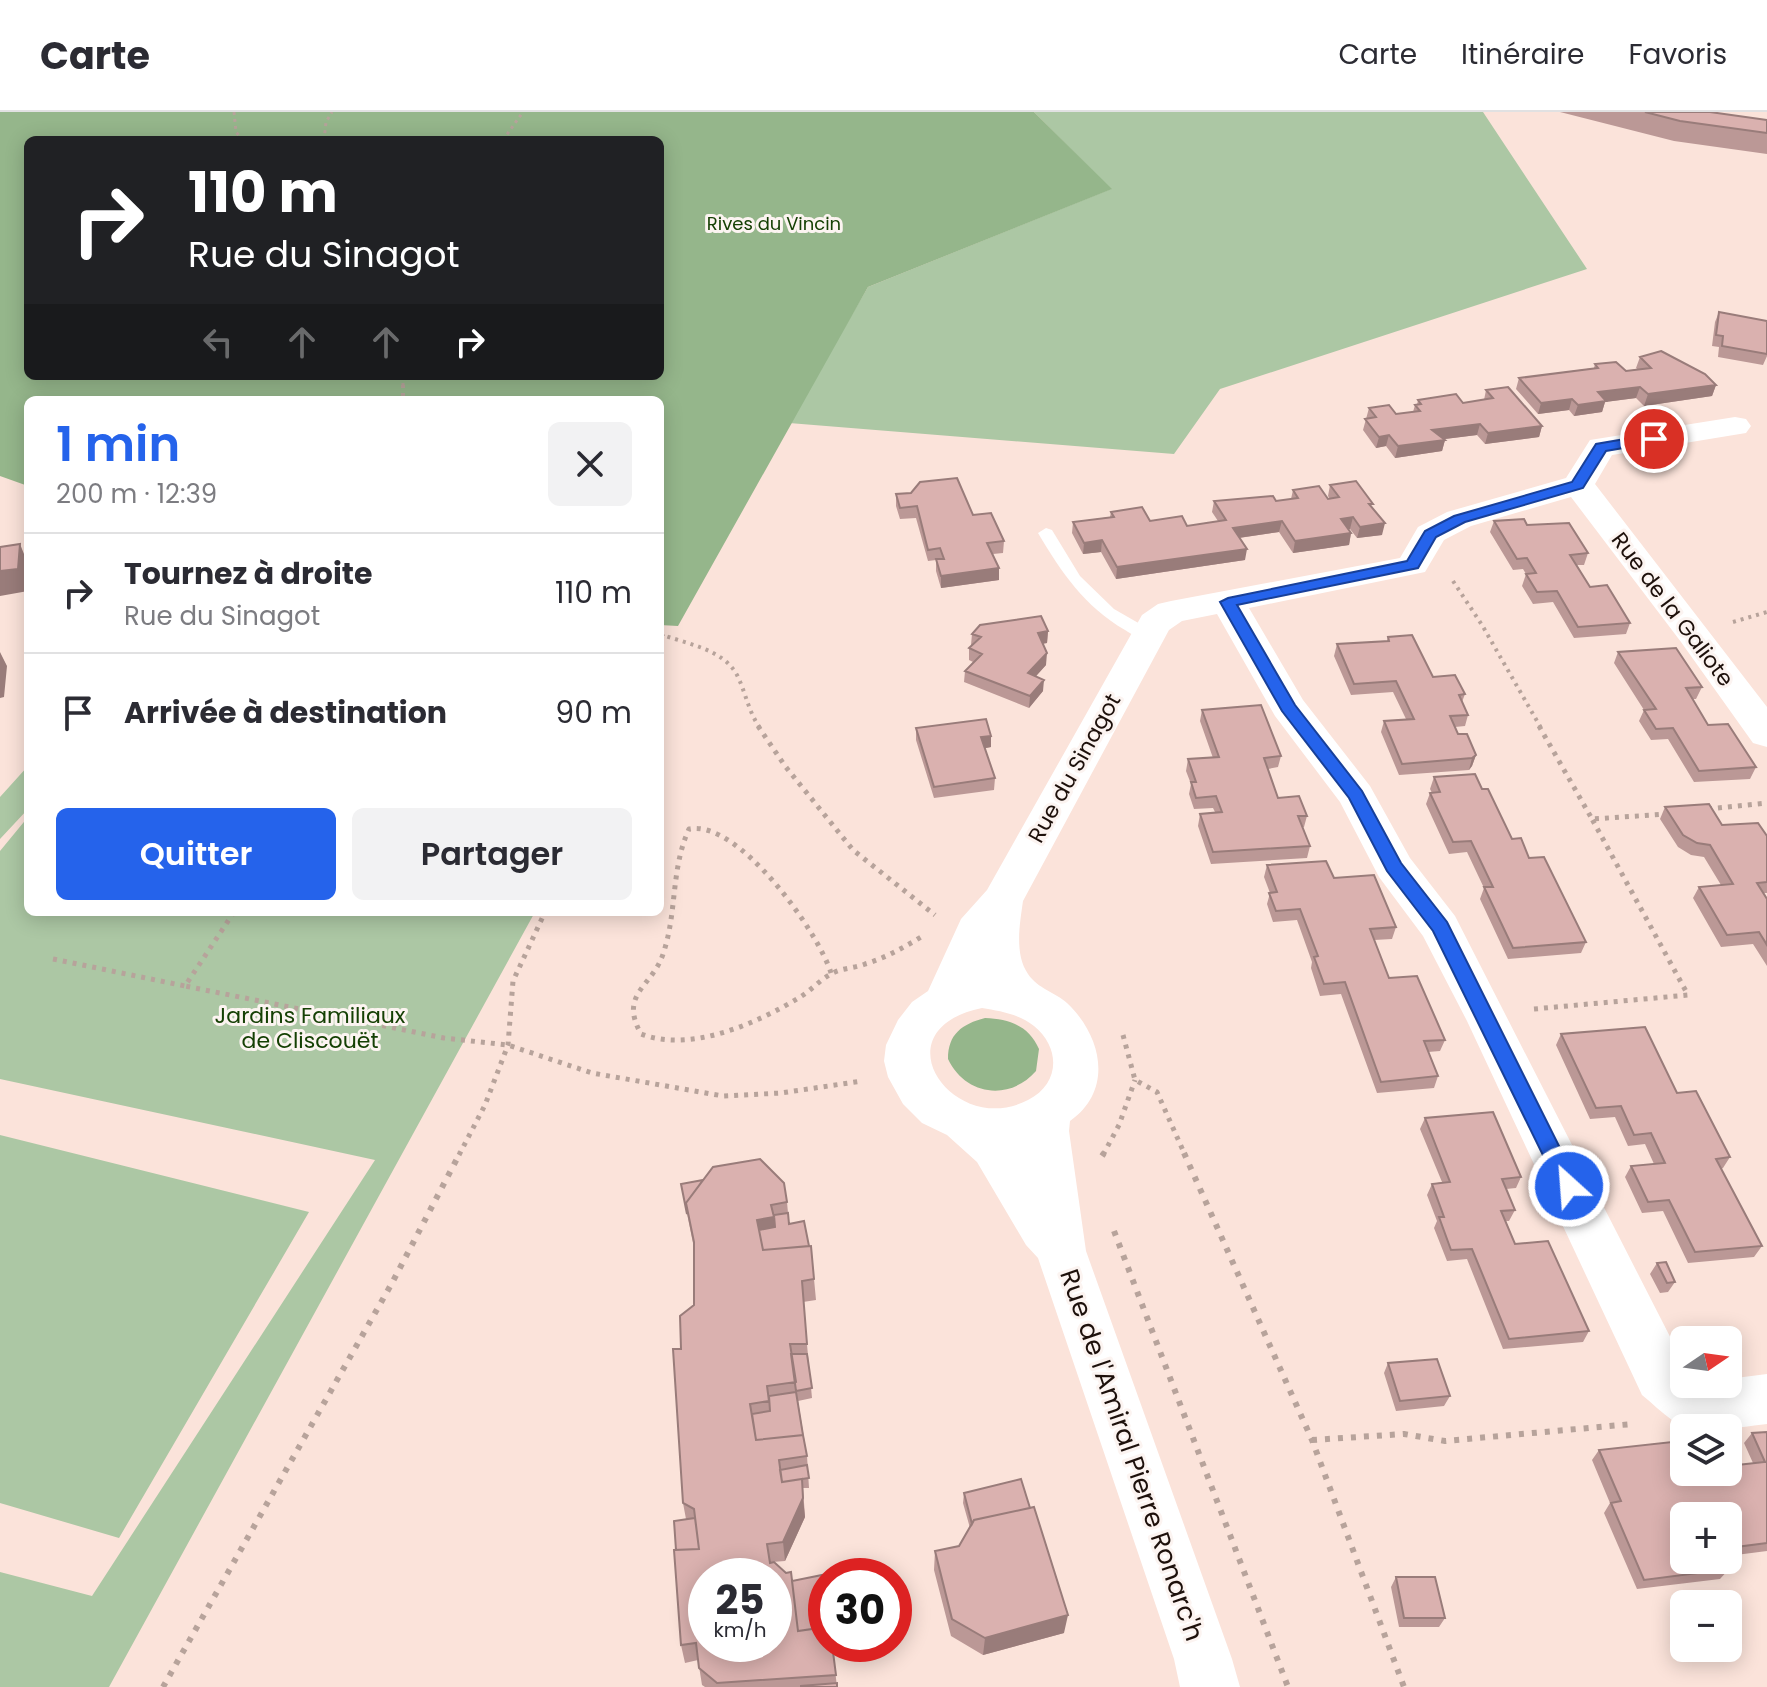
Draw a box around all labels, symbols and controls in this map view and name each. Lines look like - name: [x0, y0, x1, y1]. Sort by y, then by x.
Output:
- text: Carte: [40, 29, 150, 82]
- text: Carte: [1339, 35, 1417, 74]
- text: Itinéraire: [1461, 35, 1584, 74]
- text: Favoris: [1628, 35, 1727, 74]
- text: 110 m: [188, 153, 338, 232]
- icon: right: [56, 168, 160, 272]
- park label: Rives du Vincin: [707, 211, 841, 236]
- text: Rue du Sinagot: [188, 229, 460, 280]
- icon: left: [196, 320, 240, 364]
- icon: ahead: [280, 320, 324, 364]
- icon: ahead: [364, 320, 408, 364]
- icon: right: [448, 320, 492, 364]
- pin: [1620, 405, 1688, 473]
- text: 1 min: [56, 411, 180, 478]
- icon: arrive: [1632, 417, 1676, 461]
- button: close: [548, 422, 632, 506]
- text: 200 m · 12:39: [56, 476, 217, 512]
- street label: Rue de la Galiote: [1604, 526, 1741, 693]
- text: Tournez à droite: [124, 552, 372, 595]
- icon: right: [56, 571, 100, 615]
- text: 110 m: [555, 571, 632, 614]
- text: Rue du Sinagot: [124, 598, 320, 634]
- street label: Rue du Sinagot: [1021, 688, 1128, 848]
- icon: arrive: [56, 691, 100, 735]
- text: Arrivée à destination: [124, 691, 447, 734]
- text: 90 m: [555, 691, 632, 734]
- button: Quitter: [56, 808, 336, 900]
- button: Partager: [352, 808, 632, 900]
- park label: Jardins Familiaux de Cliscouët: [215, 1000, 406, 1056]
- position arrow: [1527, 1144, 1611, 1228]
- street label: Rue de l'Amiral Pierre Ronarc'h: [1051, 1264, 1213, 1646]
- north arrow: [1670, 1326, 1742, 1398]
- map controls: [1670, 1326, 1742, 1662]
- button: layers: [1670, 1414, 1742, 1486]
- button: +: [1670, 1502, 1742, 1574]
- speed limit sign: 30: [808, 1558, 912, 1662]
- text: 25: [716, 1572, 764, 1628]
- button: −: [1670, 1590, 1742, 1662]
- text: km/h: [713, 1616, 767, 1644]

